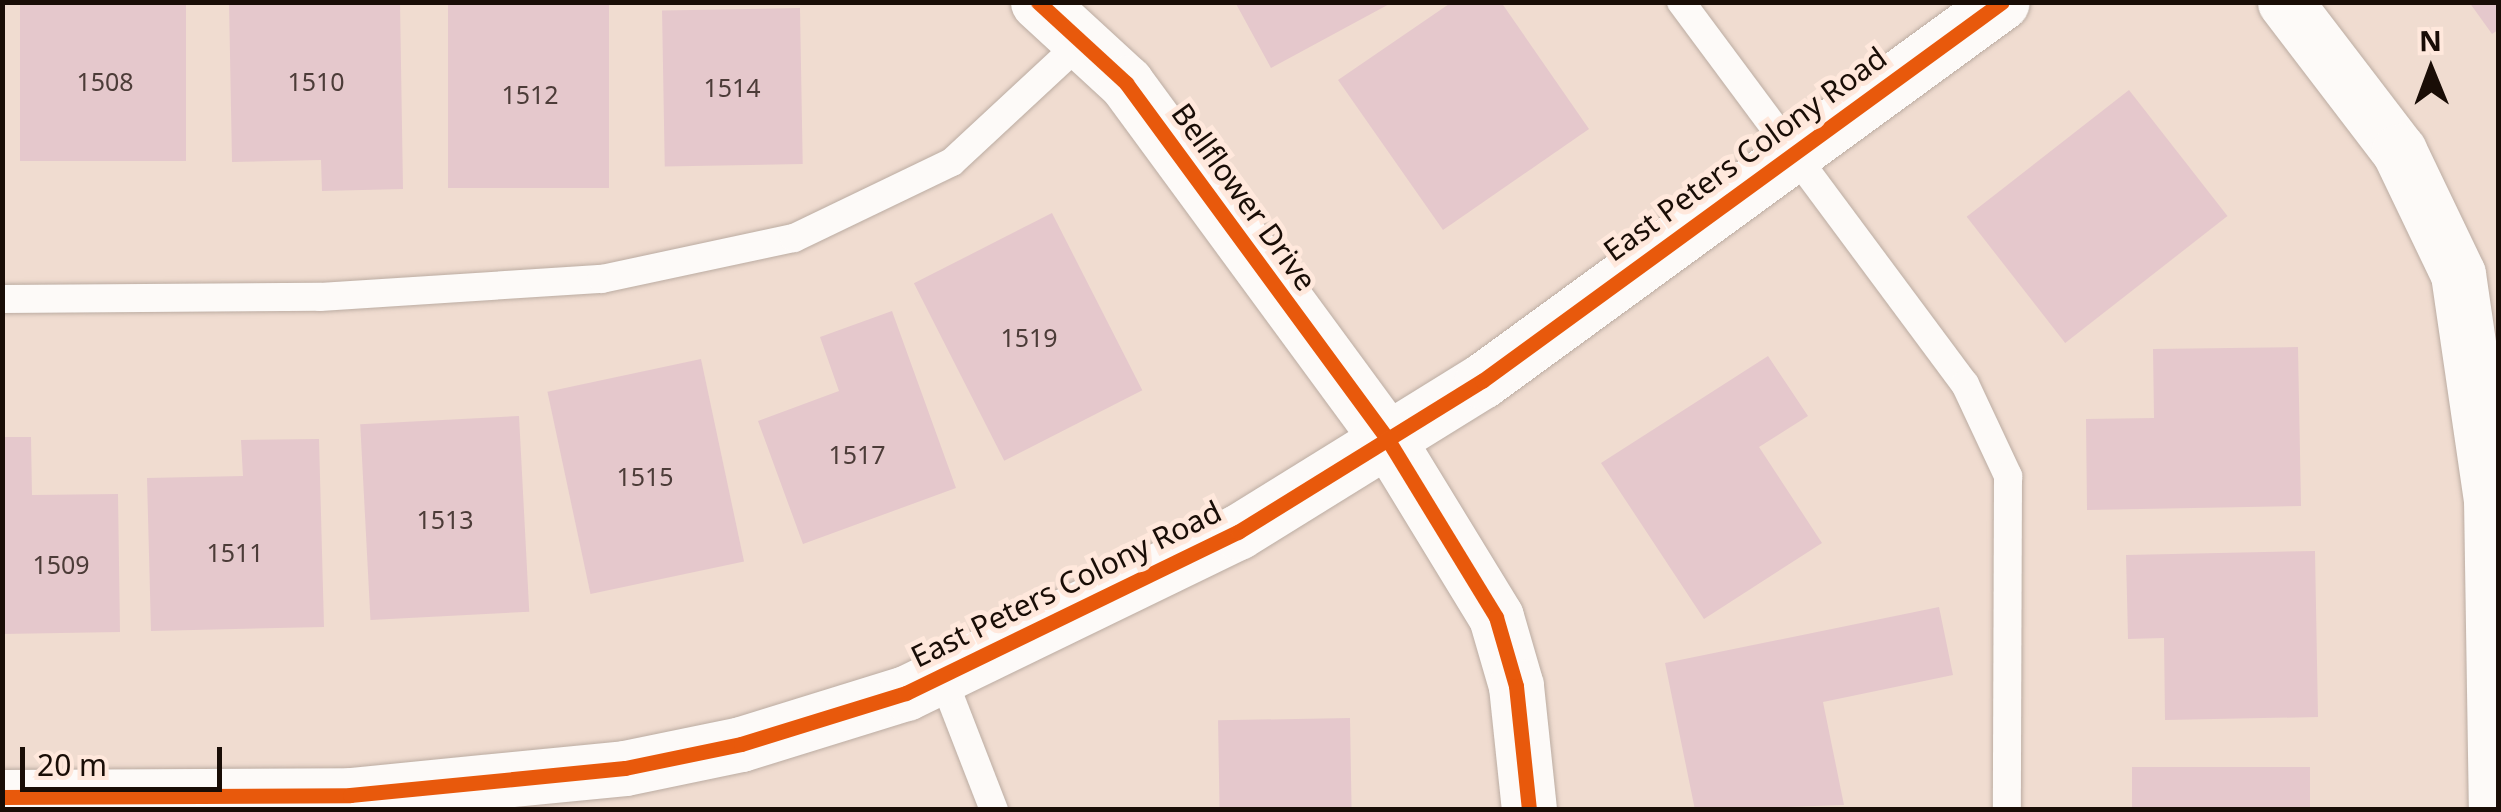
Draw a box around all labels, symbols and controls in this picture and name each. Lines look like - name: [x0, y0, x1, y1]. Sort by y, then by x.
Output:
- north arrow: [2381, 20, 2481, 120]
- text: N: [2419, 21, 2442, 59]
- street label: East Peters Colony Road: [1597, 39, 1893, 269]
- house number: 1508: [76, 66, 134, 96]
- house number: 1510: [287, 66, 345, 96]
- house number: 1514: [703, 72, 761, 102]
- house number: 1512: [501, 79, 559, 109]
- street label: Bellflower Drive: [1164, 96, 1324, 298]
- house number: 1519: [1000, 322, 1058, 352]
- house number: 1517: [828, 439, 886, 469]
- house number: 1515: [616, 461, 674, 491]
- street label: East Peters Colony Road: [905, 493, 1227, 675]
- house number: 1513: [416, 504, 474, 534]
- house number: 1511: [206, 537, 264, 567]
- house number: 1509: [32, 549, 90, 579]
- scale bar: [25, 727, 228, 789]
- text: 20 m: [37, 744, 107, 785]

